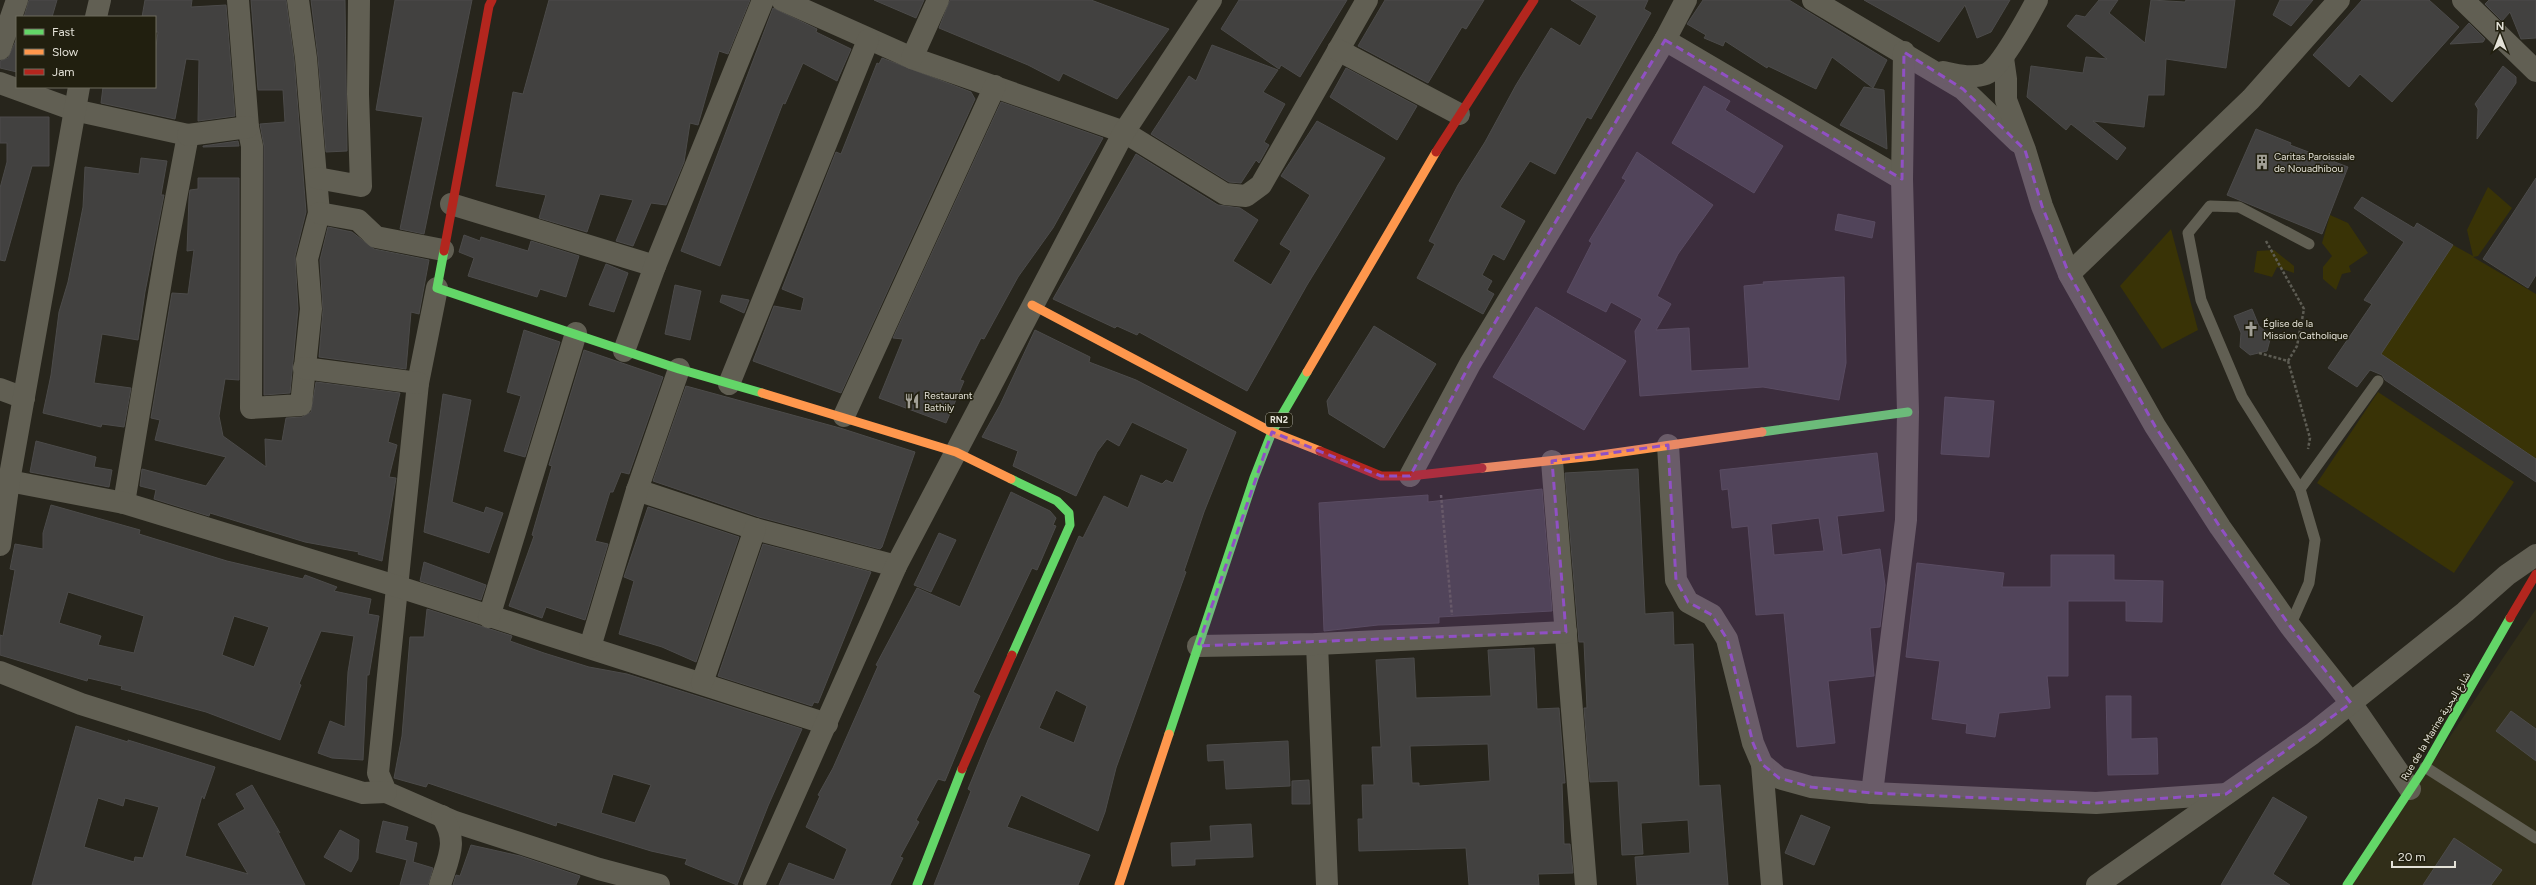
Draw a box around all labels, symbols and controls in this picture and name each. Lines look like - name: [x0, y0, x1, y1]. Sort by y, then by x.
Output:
- legend: [16, 16, 156, 88]
- north arrow: [2480, 16, 2520, 56]
- text: N: [2496, 20, 2504, 33]
- text: Fast: [52, 25, 75, 39]
- text: Slow: [52, 45, 79, 59]
- text: Jam: [52, 65, 75, 79]
- place label: Caritas Paroissiale de Nouadhibou: [2274, 150, 2355, 175]
- building icon: Caritas Paroissiale de Nouadhibou: [2253, 153, 2271, 171]
- place label: Église de la Mission Catholique: [2263, 317, 2349, 342]
- church icon: Église de la Mission Catholique: [2242, 320, 2260, 338]
- place label: Restaurant Bathily: [924, 389, 973, 414]
- restaurant icon: Restaurant Bathily: [903, 392, 921, 410]
- road number: RN2: [1266, 413, 1292, 427]
- street label: Rue de la Marine شارع البحرية: [2398, 669, 2474, 783]
- scale bar: [2392, 843, 2455, 869]
- text: 20 m: [2398, 850, 2426, 864]

